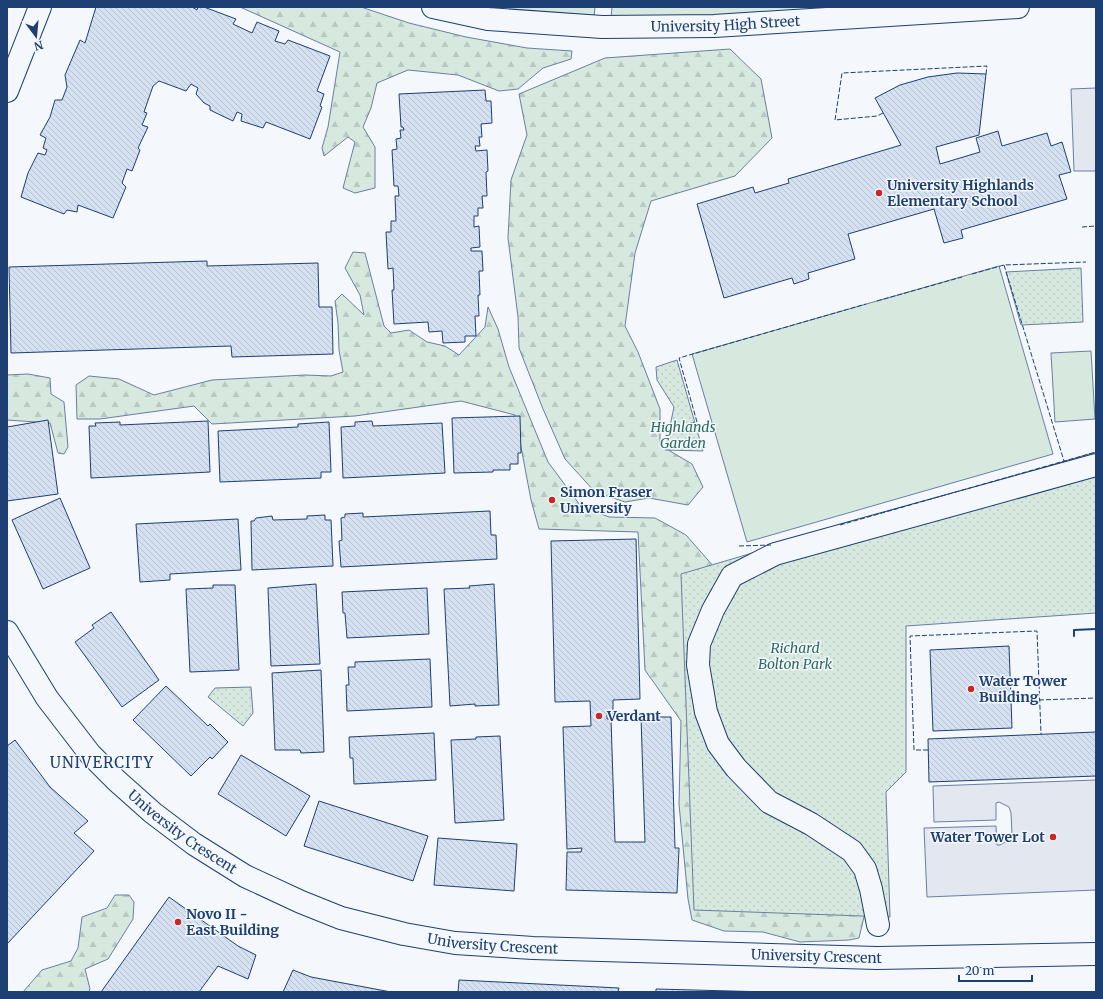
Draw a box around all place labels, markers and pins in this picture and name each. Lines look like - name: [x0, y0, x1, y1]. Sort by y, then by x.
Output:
- place label: University Highlands Elementary School: [887, 176, 1034, 210]
- marker: University Highlands Elementary School: [874, 188, 884, 198]
- place label: Simon Fraser University: [560, 483, 653, 517]
- marker: Simon Fraser University: [547, 495, 557, 505]
- place label: Water Tower Building: [978, 672, 1067, 706]
- marker: Water Tower Building: [966, 684, 976, 694]
- place label: Verdant: [606, 707, 661, 725]
- marker: Verdant: [594, 711, 604, 721]
- place label: Water Tower Lot: [930, 828, 1045, 846]
- marker: Water Tower Lot: [1048, 832, 1058, 842]
- place label: Novo II - East Building: [186, 905, 279, 939]
- marker: Novo II - East Building: [173, 917, 183, 927]

